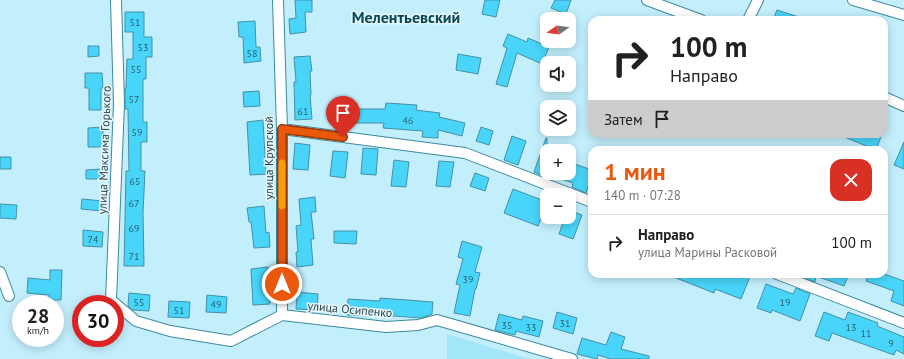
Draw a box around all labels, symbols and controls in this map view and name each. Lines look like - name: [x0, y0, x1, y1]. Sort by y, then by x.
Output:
- district label: Мелентьевский: [352, 7, 460, 27]
- north arrow: [540, 12, 576, 48]
- map controls: [540, 12, 576, 224]
- house number: 51: [130, 16, 140, 29]
- text: 100 m: [670, 28, 747, 65]
- icon: right: [604, 32, 656, 84]
- house number: 53: [138, 41, 148, 54]
- house number: 58: [247, 47, 257, 60]
- button: sound: [540, 56, 576, 92]
- house number: 55: [131, 63, 141, 76]
- text: Направо: [670, 64, 738, 87]
- street label: улица Максима Горького: [94, 85, 114, 215]
- house number: 57: [129, 93, 139, 106]
- pin: [326, 96, 360, 137]
- button: layers: [540, 100, 576, 136]
- icon: arrive: [332, 102, 354, 124]
- house number: 61: [298, 105, 308, 118]
- icon: arrive: [651, 108, 673, 130]
- text: Затем: [604, 110, 643, 129]
- house number: 46: [403, 114, 413, 127]
- street label: улица Крупской: [261, 116, 276, 200]
- house number: 59: [132, 126, 142, 139]
- button: +: [540, 144, 576, 180]
- text: 1 мин: [604, 156, 666, 187]
- button: close: [830, 159, 872, 201]
- house number: 65: [130, 175, 140, 188]
- text: 140 m · 07:28: [604, 187, 681, 204]
- button: −: [540, 188, 576, 224]
- house number: 67: [129, 197, 139, 210]
- house number: 69: [129, 222, 139, 235]
- text: Направо: [638, 225, 694, 244]
- icon: right: [604, 232, 626, 254]
- house number: 74: [88, 233, 99, 246]
- text: 100 m: [831, 233, 872, 252]
- text: улица Марины Расковой: [638, 244, 777, 261]
- house number: 71: [129, 250, 139, 263]
- position arrow: [261, 263, 303, 305]
- house number: 39: [463, 273, 473, 286]
- speed limit sign: 30: [72, 295, 124, 347]
- house number: 55: [134, 296, 144, 309]
- house number: 19: [780, 296, 790, 309]
- house number: 49: [211, 298, 221, 311]
- street label: улица Осипенко: [307, 298, 393, 320]
- text: 28: [27, 303, 49, 329]
- house number: 51: [174, 304, 184, 317]
- house number: 31: [560, 317, 570, 330]
- house number: 35: [502, 319, 512, 332]
- house number: 33: [526, 321, 536, 334]
- house number: 13: [846, 321, 856, 334]
- text: km/h: [27, 324, 49, 337]
- house number: 11: [861, 327, 871, 340]
- house number: 9: [888, 337, 894, 350]

